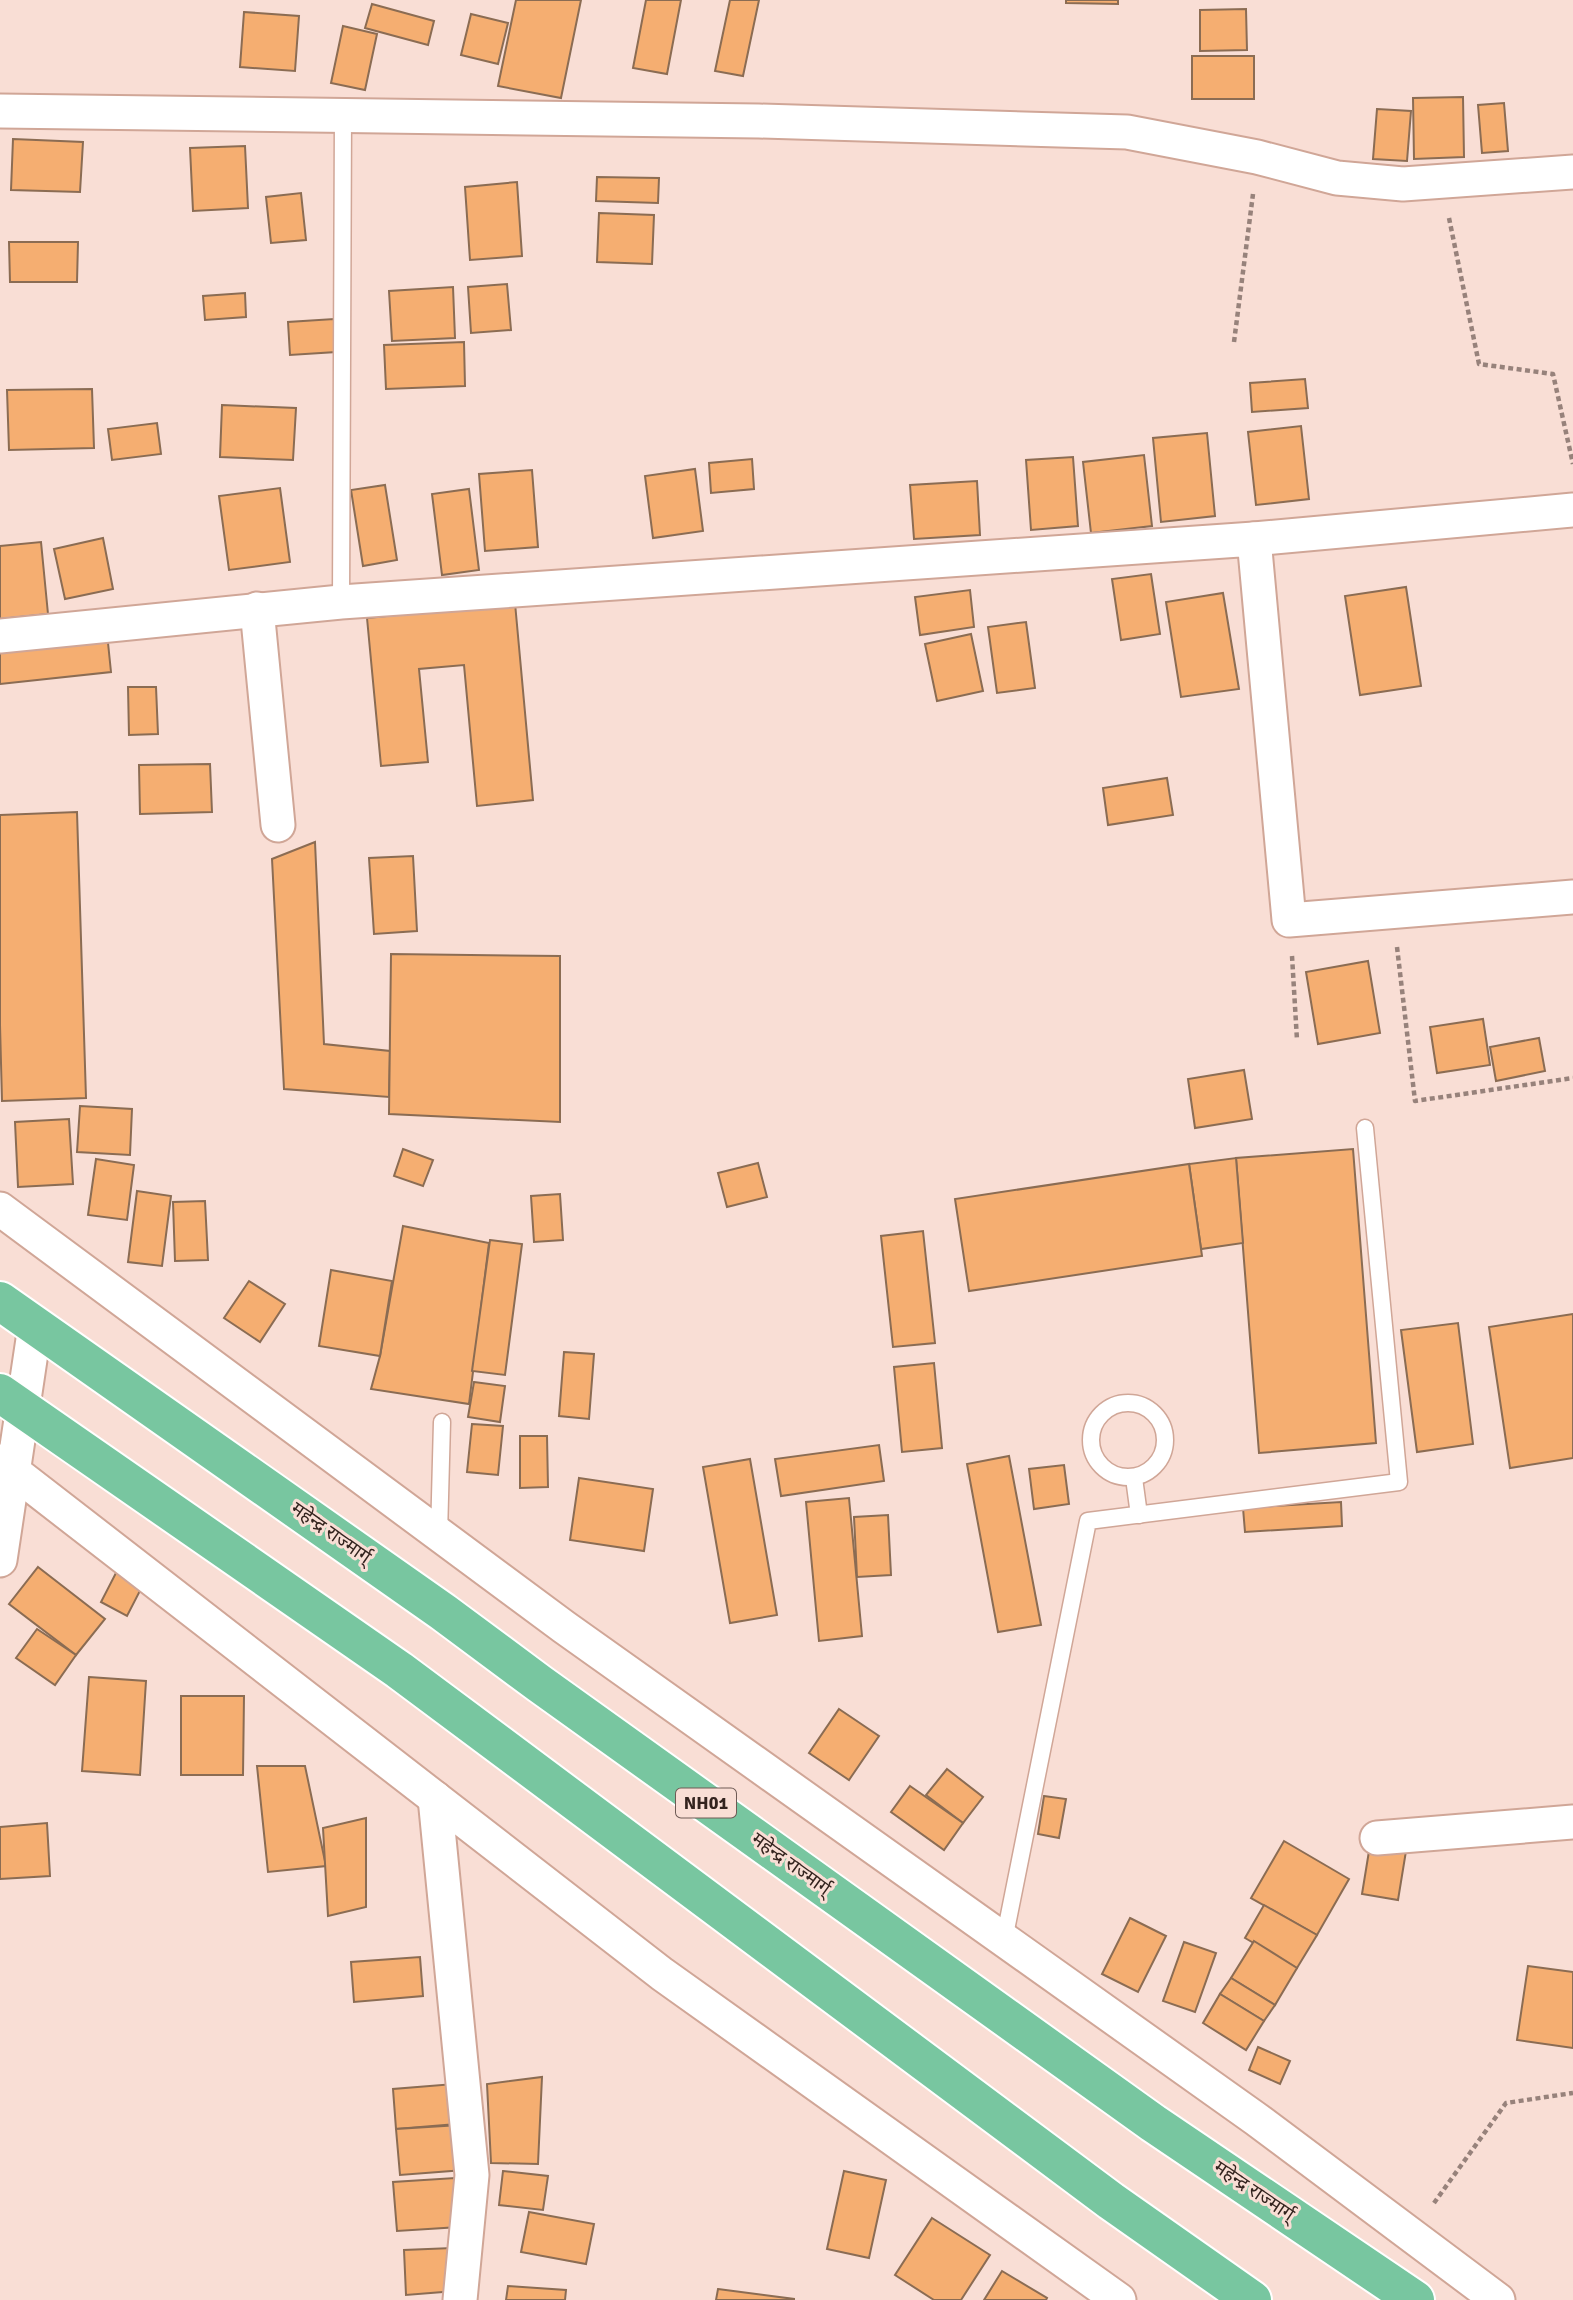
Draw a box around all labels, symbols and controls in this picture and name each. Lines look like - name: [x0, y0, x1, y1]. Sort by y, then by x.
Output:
- street label: महेन्द्र राज्मार्ग्: [286, 1497, 378, 1571]
- road number: NH01: [676, 1788, 736, 1817]
- street label: महेन्द्र राज्मार्ग्: [747, 1827, 838, 1903]
- street label: महेन्द्र राज्मार्ग्: [1209, 2155, 1301, 2228]

